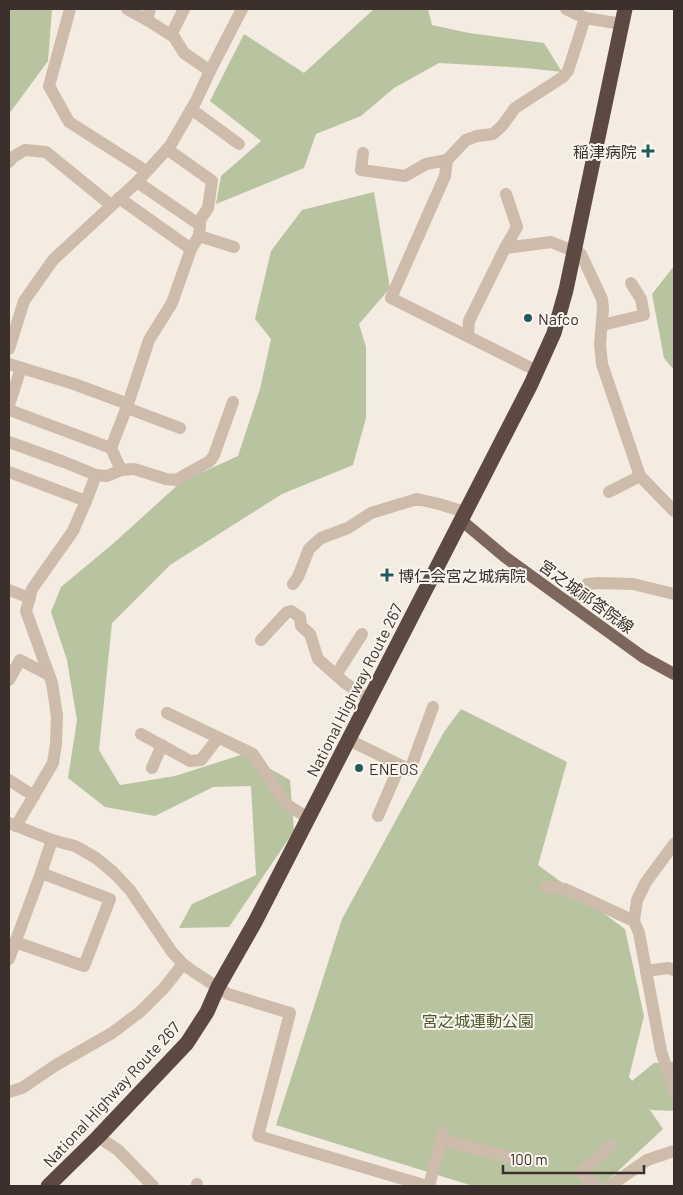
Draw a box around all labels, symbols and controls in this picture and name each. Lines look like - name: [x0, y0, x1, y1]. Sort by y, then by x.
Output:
- place label: 稲津病院: [573, 142, 637, 161]
- marker: 稲津病院: [641, 144, 655, 158]
- place label: Nafco: [538, 309, 579, 328]
- marker: Nafco: [522, 312, 534, 324]
- street label: 宮之城祁答院線: [536, 555, 638, 637]
- place label: 博仁会宮之城病院: [398, 566, 526, 585]
- marker: 博仁会宮之城病院: [380, 568, 394, 582]
- street label: National Highway Route 267: [302, 600, 406, 780]
- place label: ENEOS: [369, 759, 418, 778]
- marker: ENEOS: [353, 762, 365, 774]
- park label: 宮之城運動公園: [422, 1011, 534, 1030]
- street label: National Highway Route 267: [39, 1017, 184, 1171]
- scale bar: [503, 1142, 644, 1174]
- text: 100 m: [510, 1150, 548, 1168]

